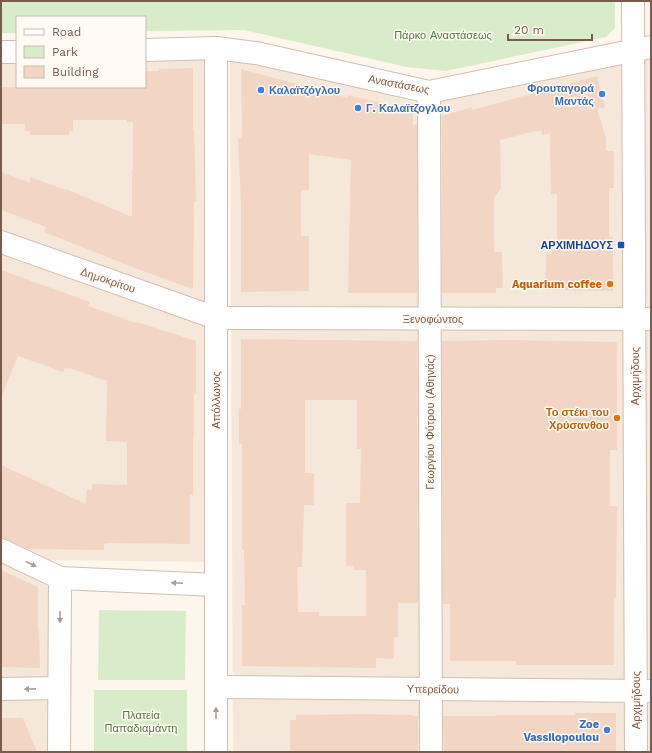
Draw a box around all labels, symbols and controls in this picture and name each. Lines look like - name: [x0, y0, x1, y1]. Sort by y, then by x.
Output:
- legend: [16, 16, 146, 88]
- scale bar: [508, 16, 592, 42]
- text: 20 m: [514, 23, 544, 37]
- text: Road: [52, 25, 81, 39]
- park label: Πάρκο Αναστάσεως: [394, 29, 492, 42]
- text: Park: [52, 45, 78, 59]
- text: Building: [52, 65, 99, 79]
- street label: Αναστάσεως: [367, 72, 431, 97]
- place label: Φρουταγορά Μαντάς: [527, 82, 594, 108]
- place label: Καλαϊτζόγλου: [269, 84, 340, 97]
- marker: Καλαϊτζόγλου: [256, 85, 266, 95]
- marker: Φρουταγορά Μαντάς: [597, 89, 607, 99]
- place label: Γ. Καλαϊτζογλου: [366, 102, 450, 115]
- marker: Γ. Καλαϊτζογλου: [353, 103, 363, 113]
- place label: ΑΡΧΙΜΗΔΟΥΣ: [540, 239, 613, 252]
- marker: ΑΡΧΙΜΗΔΟΥΣ: [616, 240, 626, 250]
- street label: Δημοκρίτου: [79, 265, 137, 296]
- place label: Aquarium coffee: [512, 278, 602, 291]
- marker: Aquarium coffee: [605, 279, 615, 289]
- street label: Ξενοφώντος: [403, 313, 463, 326]
- street label: Αρχιμήδους: [629, 347, 642, 405]
- street label: Γεωργίου Φύτρου (Αθηνάς): [424, 354, 437, 490]
- street label: Απόλλωνος: [210, 371, 223, 429]
- place label: Το στέκι του Χρύσανθου: [546, 406, 609, 432]
- marker: Το στέκι του Χρύσανθου: [612, 413, 622, 423]
- one-way arrow: [25, 561, 36, 567]
- one-way arrow: [170, 580, 183, 586]
- one-way arrow: [57, 611, 63, 624]
- street label: Αρχιμήδους: [630, 671, 643, 729]
- street label: Υπερείδου: [407, 683, 459, 696]
- one-way arrow: [24, 685, 36, 692]
- one-way arrow: [213, 706, 219, 719]
- park label: Πλατεία Παπαδιαμάντη: [105, 709, 177, 735]
- place label: Zoe Vassilopoulou: [523, 718, 599, 744]
- marker: Zoe Vassilopoulou: [602, 725, 612, 735]

